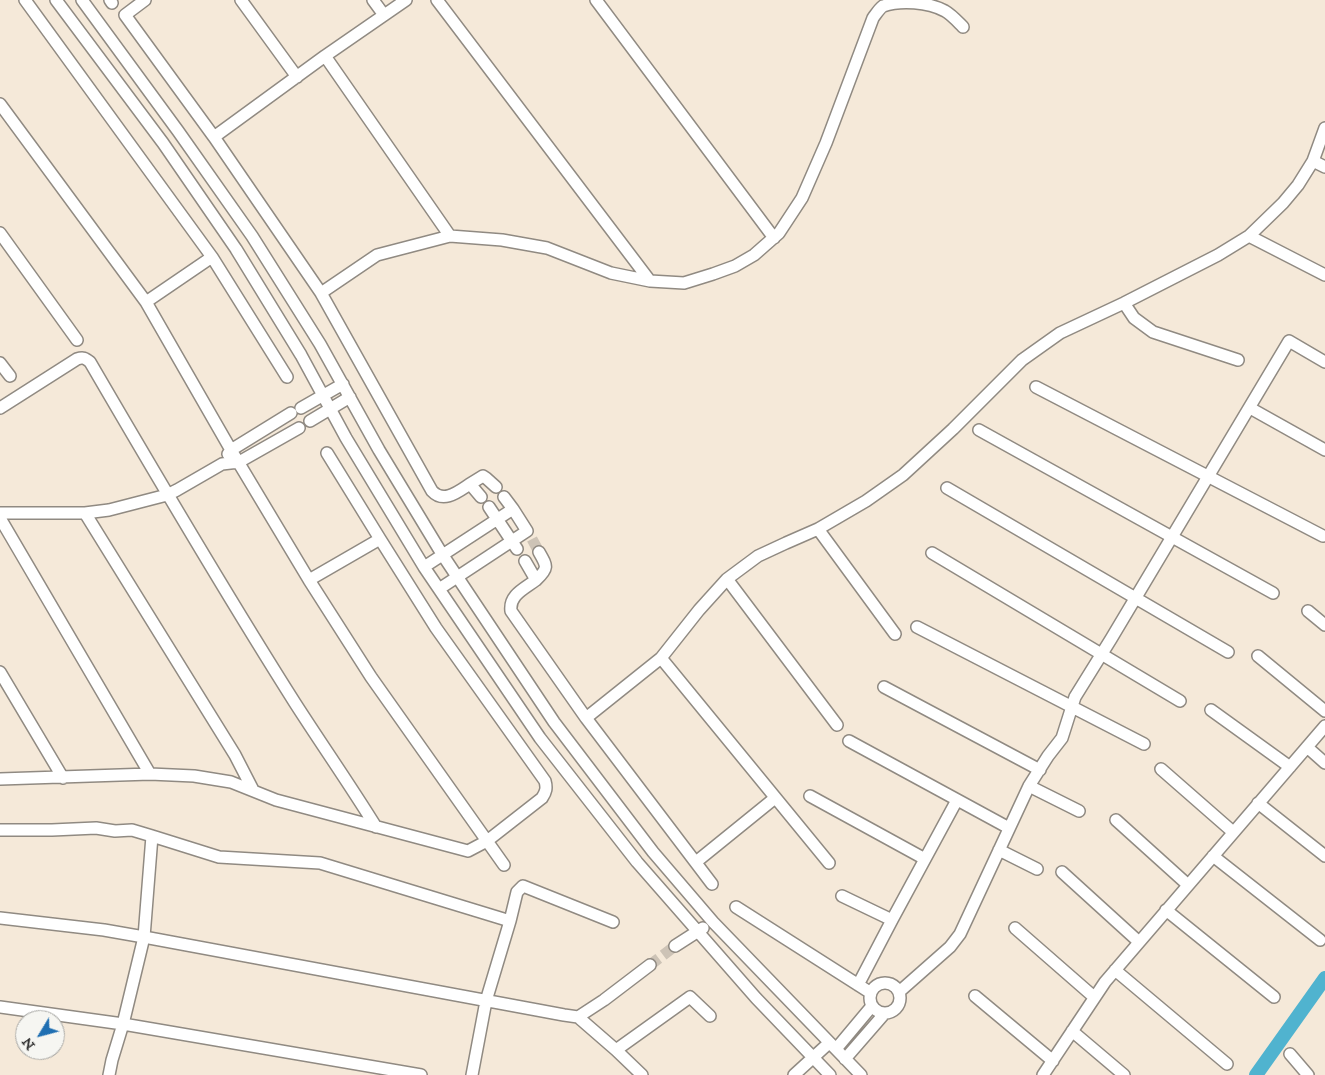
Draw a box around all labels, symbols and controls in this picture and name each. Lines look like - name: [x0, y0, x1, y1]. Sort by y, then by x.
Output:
- north arrow: [15, 1010, 65, 1060]
- text: N: [18, 1033, 39, 1053]

